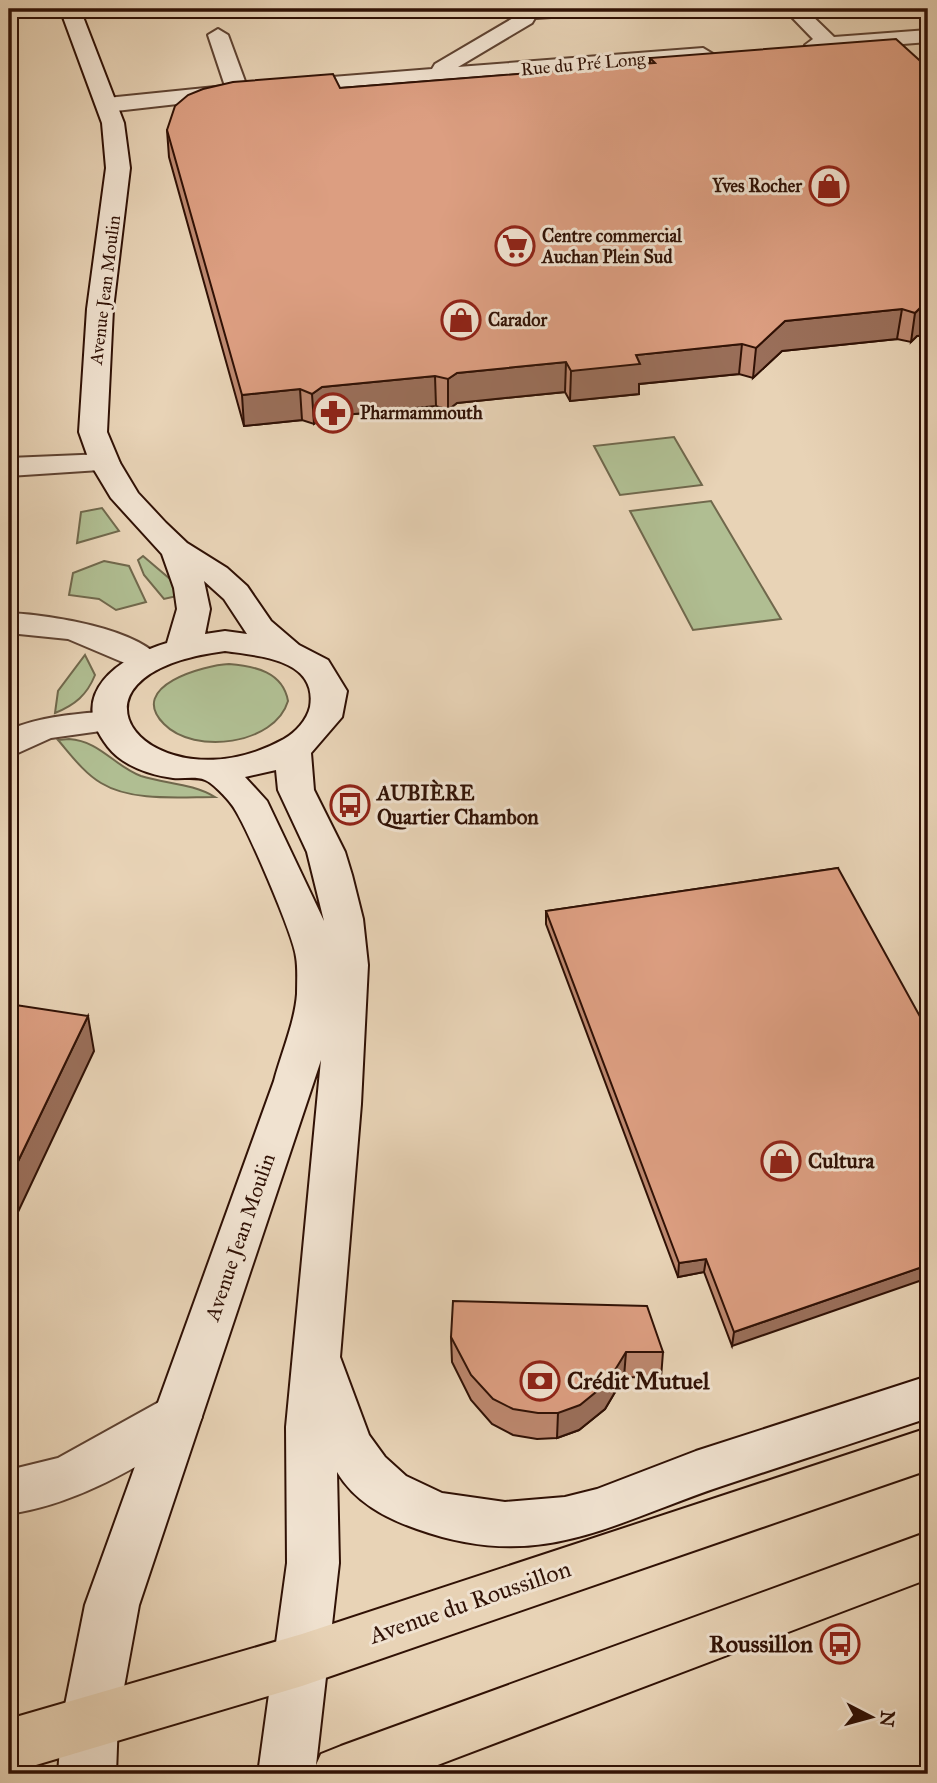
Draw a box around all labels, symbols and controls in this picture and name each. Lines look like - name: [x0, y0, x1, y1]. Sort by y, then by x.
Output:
- street label: Rue du Pré Long: [520, 48, 647, 81]
- shop icon: Yves Rocher: [808, 165, 850, 207]
- place label: Yves Rocher: [711, 175, 803, 197]
- street label: Avenue Jean Moulin: [85, 214, 126, 367]
- supermarket icon: Centre commercial Auchan Plein Sud: [494, 225, 536, 267]
- place label: Centre commercial Auchan Plein Sud: [541, 225, 683, 268]
- shop icon: Carador: [440, 299, 482, 341]
- place label: Carador: [488, 309, 548, 331]
- pharmacy icon: Pharmammouth: [312, 392, 354, 434]
- place label: Pharmammouth: [360, 402, 484, 424]
- place label: AUBIÈRE Quartier Chambon: [375, 779, 539, 830]
- bus stop icon: AUBIÈRE Quartier Chambon: [329, 784, 371, 826]
- shop icon: Cultura: [760, 1140, 802, 1182]
- place label: Cultura: [808, 1148, 876, 1174]
- street label: Avenue Jean Moulin: [199, 1150, 281, 1325]
- bank icon: Crédit Mutuel: [519, 1360, 561, 1402]
- place label: Crédit Mutuel: [567, 1366, 710, 1396]
- street label: Avenue du Roussillon: [364, 1553, 575, 1651]
- bus stop icon: Roussillon: [819, 1623, 861, 1665]
- place label: Roussillon: [709, 1629, 813, 1659]
- north arrow: [836, 1682, 906, 1752]
- text: N: [875, 1710, 900, 1728]

